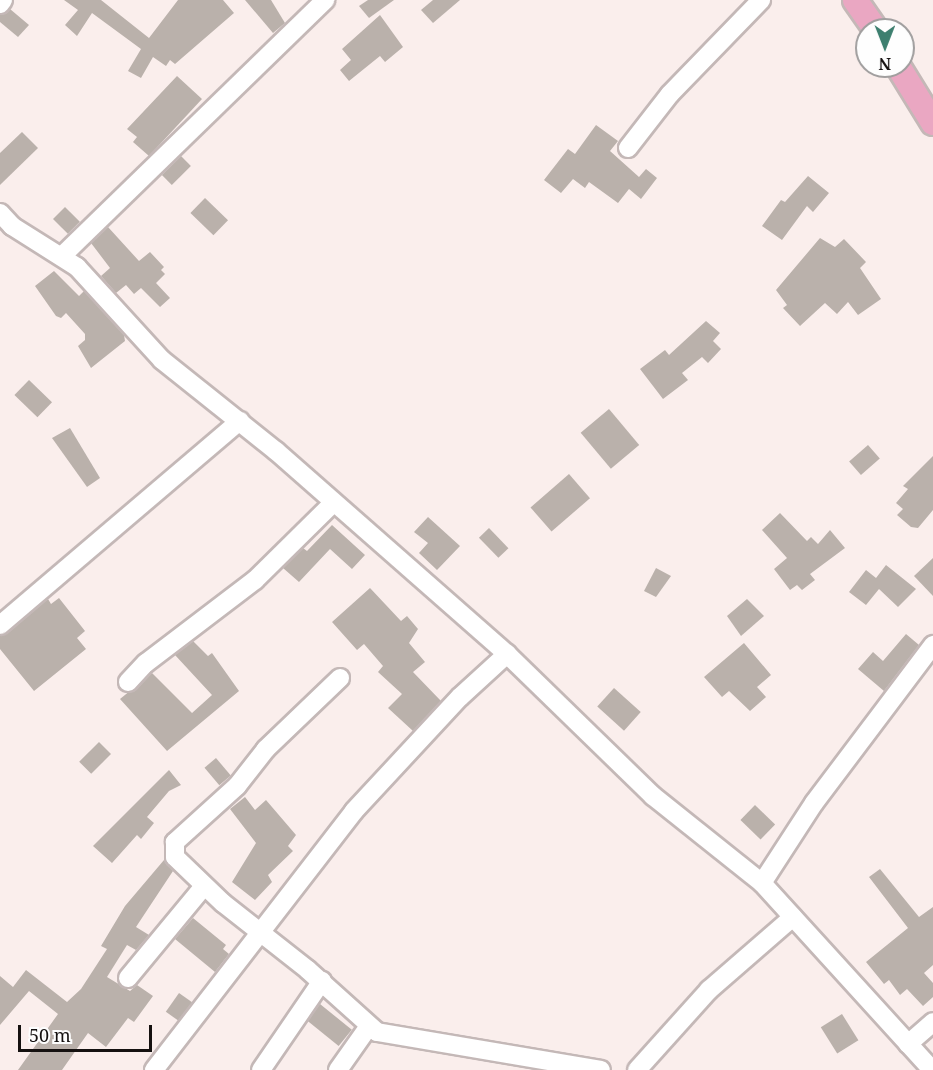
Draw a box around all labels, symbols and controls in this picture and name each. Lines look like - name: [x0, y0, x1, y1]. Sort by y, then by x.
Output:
- north arrow: [855, 18, 915, 78]
- text: N: [879, 53, 891, 75]
- scale bar: [21, 1013, 154, 1051]
- text: 50 m: [29, 1023, 71, 1047]

